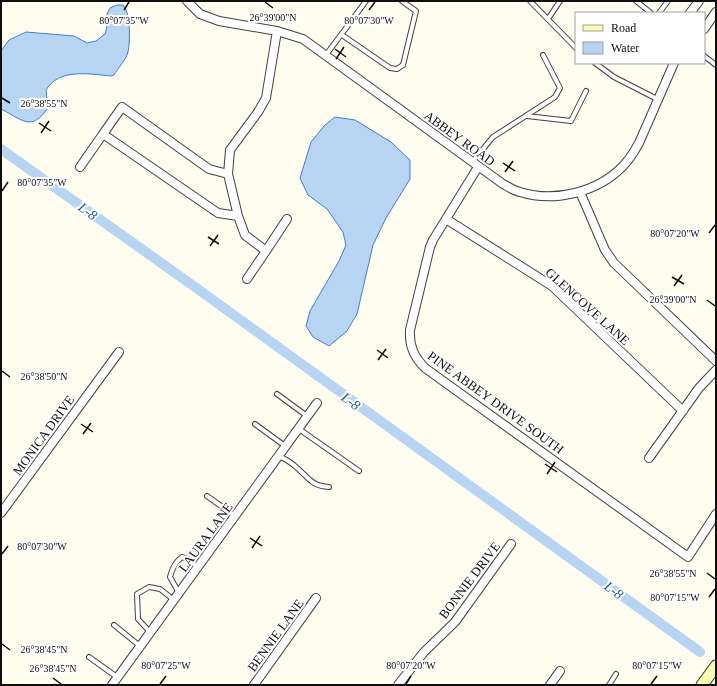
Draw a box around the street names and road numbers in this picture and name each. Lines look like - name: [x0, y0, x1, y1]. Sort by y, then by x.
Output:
- street label: ABBEY ROAD: [421, 108, 498, 169]
- street label: GLENCOVE LANE: [543, 265, 633, 348]
- street label: PINE ABBEY DRIVE SOUTH: [425, 348, 567, 457]
- street label: MONICA DRIVE: [9, 392, 77, 478]
- street label: LAURA LANE: [175, 500, 236, 575]
- street label: BONNIE DRIVE: [436, 539, 503, 622]
- street label: BENNIE LANE: [244, 596, 307, 674]

